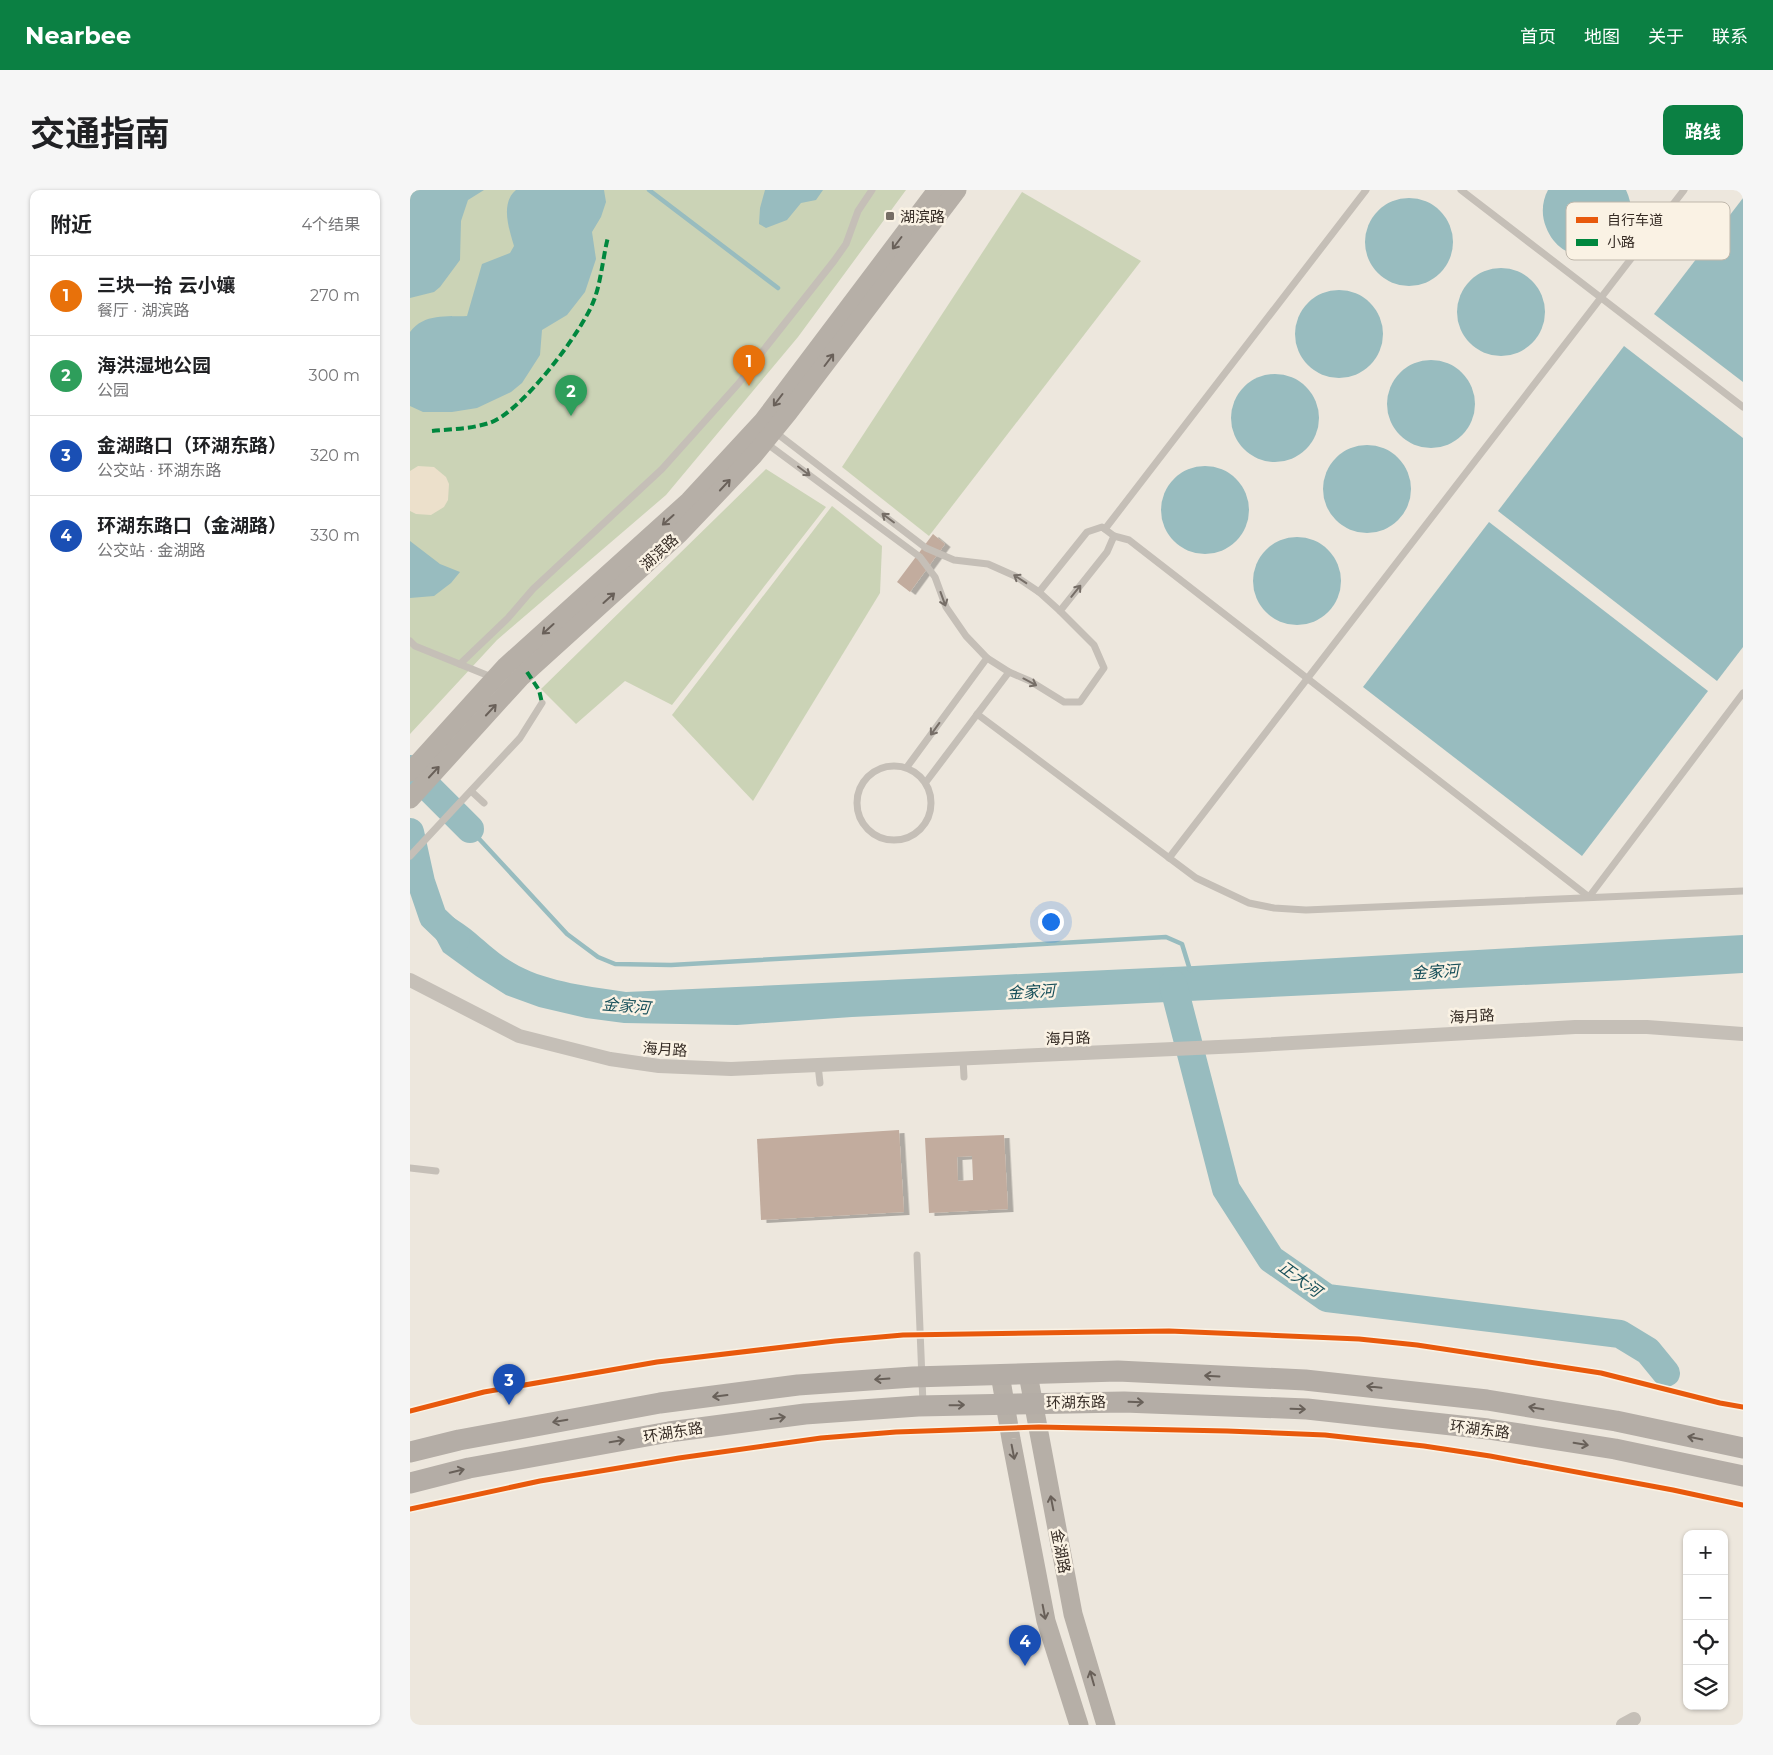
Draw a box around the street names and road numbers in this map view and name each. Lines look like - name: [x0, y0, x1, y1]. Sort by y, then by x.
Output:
- street label: 湖滨路: [636, 530, 682, 574]
- street label: 海月路: [1449, 1005, 1495, 1027]
- street label: 海月路: [1045, 1028, 1091, 1048]
- street label: 海月路: [642, 1038, 688, 1060]
- street label: 环湖东路: [1046, 1392, 1106, 1412]
- street label: 环湖东路: [1449, 1416, 1511, 1442]
- street label: 环湖东路: [642, 1418, 704, 1446]
- street label: 金湖路: [1047, 1527, 1075, 1575]

